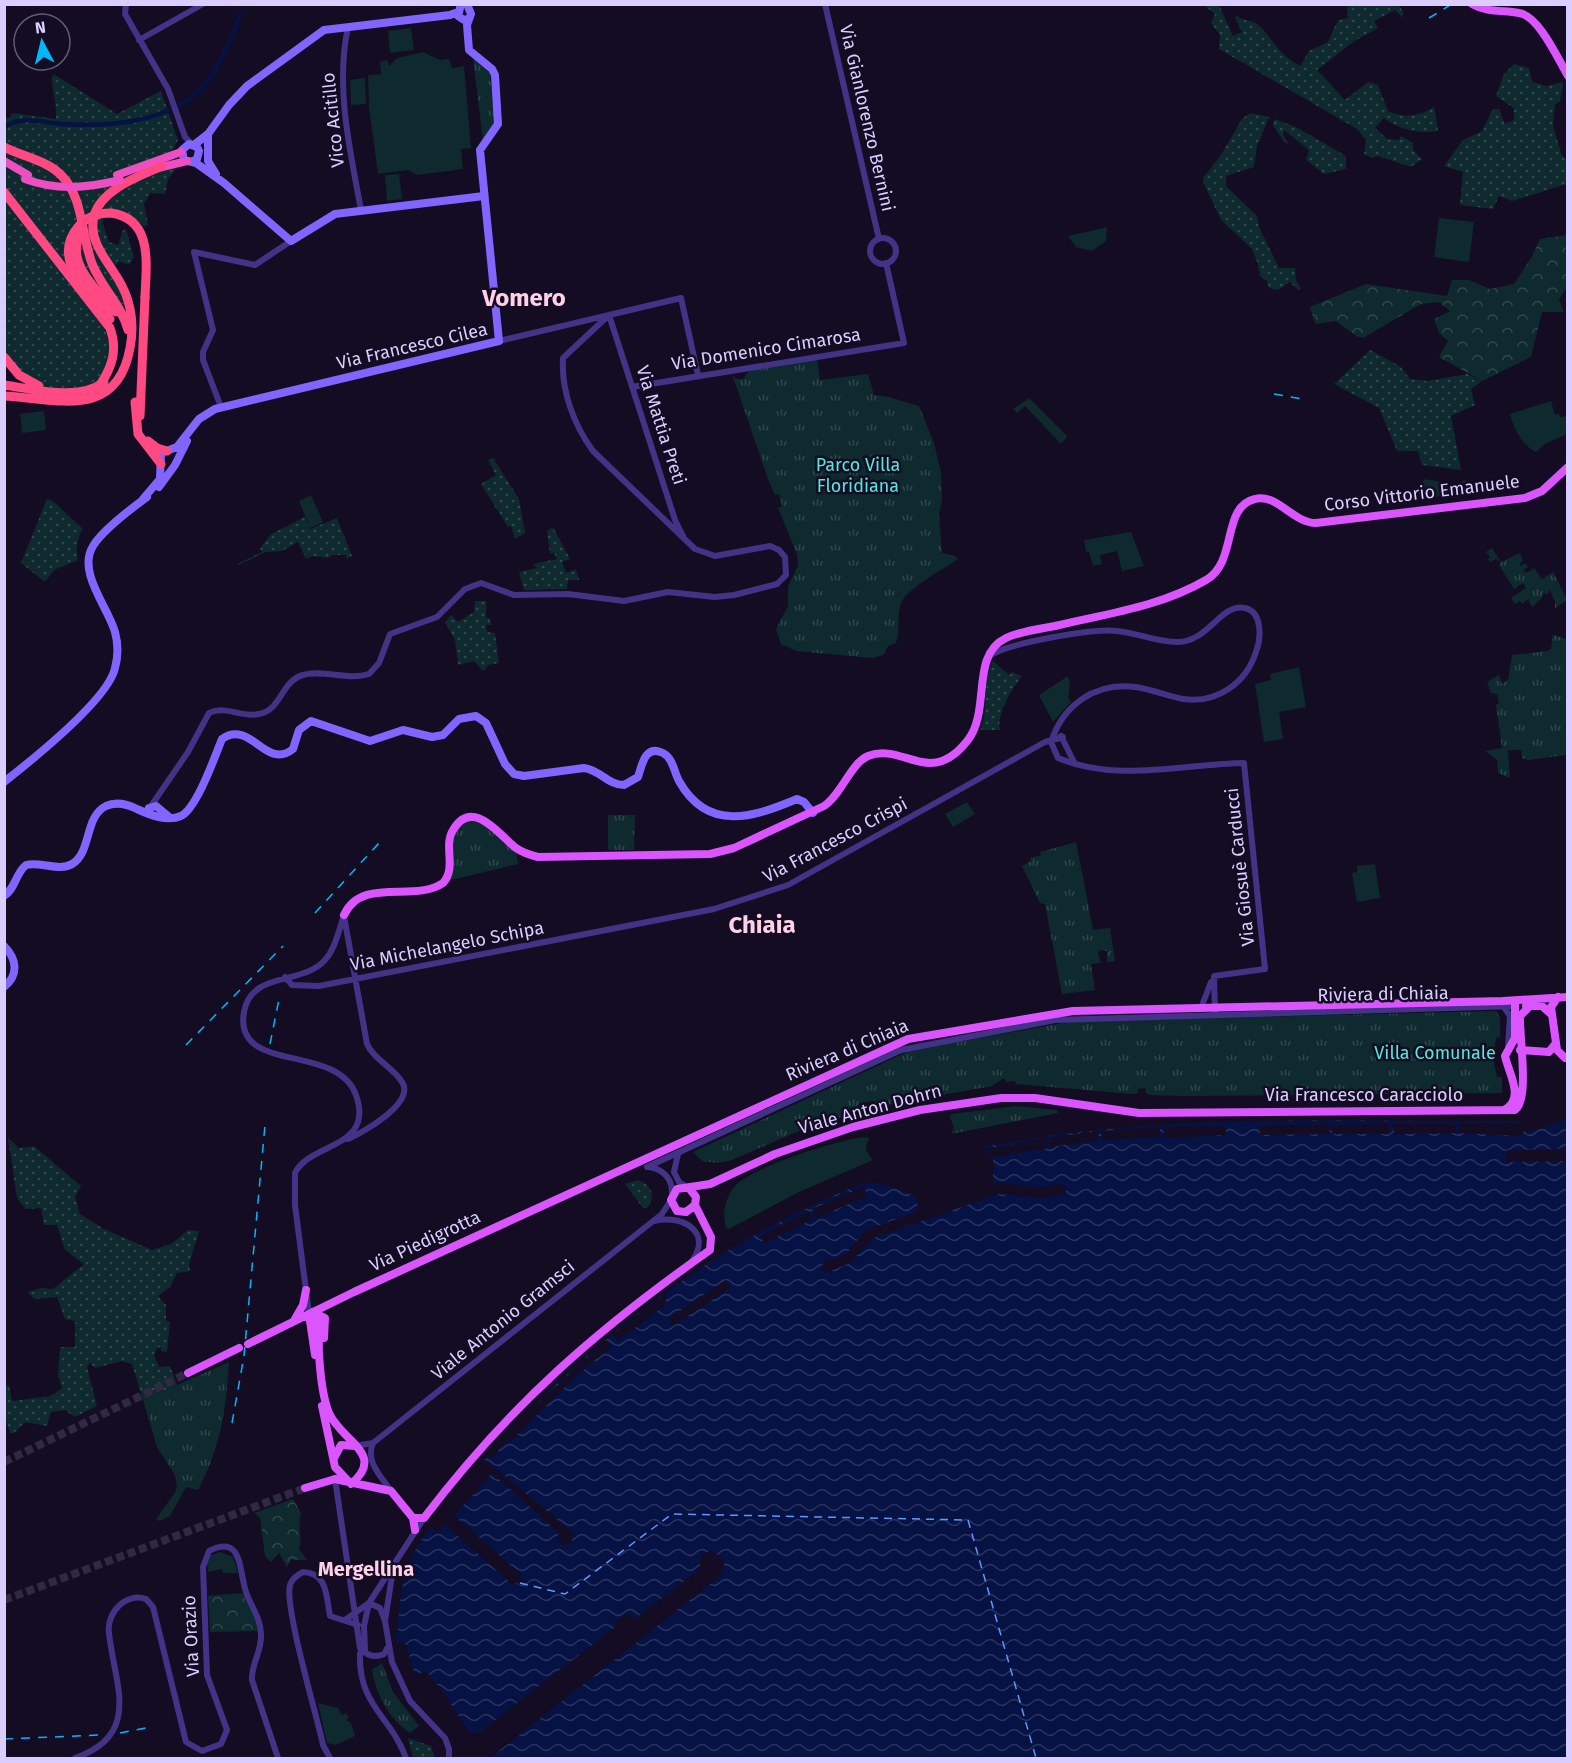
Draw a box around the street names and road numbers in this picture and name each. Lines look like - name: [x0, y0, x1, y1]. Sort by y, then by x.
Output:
- street label: Via Gianlorenzo Bernini: [835, 23, 899, 213]
- street label: Vico Acitillo: [317, 72, 349, 168]
- street label: Via Francesco Cilea: [334, 318, 490, 374]
- street label: Via Domenico Cimarosa: [670, 323, 862, 375]
- street label: Via Mattia Preti: [631, 363, 691, 487]
- street label: Corso Vittorio Emanuele: [1323, 470, 1521, 516]
- street label: Via Giosuè Carducci: [1221, 787, 1259, 947]
- street label: Via Francesco Crispi: [759, 793, 911, 887]
- street label: Via Michelangelo Schipa: [348, 916, 546, 976]
- street label: Riviera di Chiaia: [1317, 982, 1449, 1006]
- street label: Riviera di Chiaia: [782, 1014, 912, 1086]
- street label: Viale Anton Dohrn: [796, 1079, 944, 1139]
- street label: Via Francesco Caracciolo: [1265, 1084, 1463, 1106]
- street label: Via Piedigrotta: [366, 1206, 484, 1276]
- street label: Viale Antonio Gramsci: [427, 1255, 579, 1385]
- street label: Via Orazio: [178, 1595, 204, 1677]

